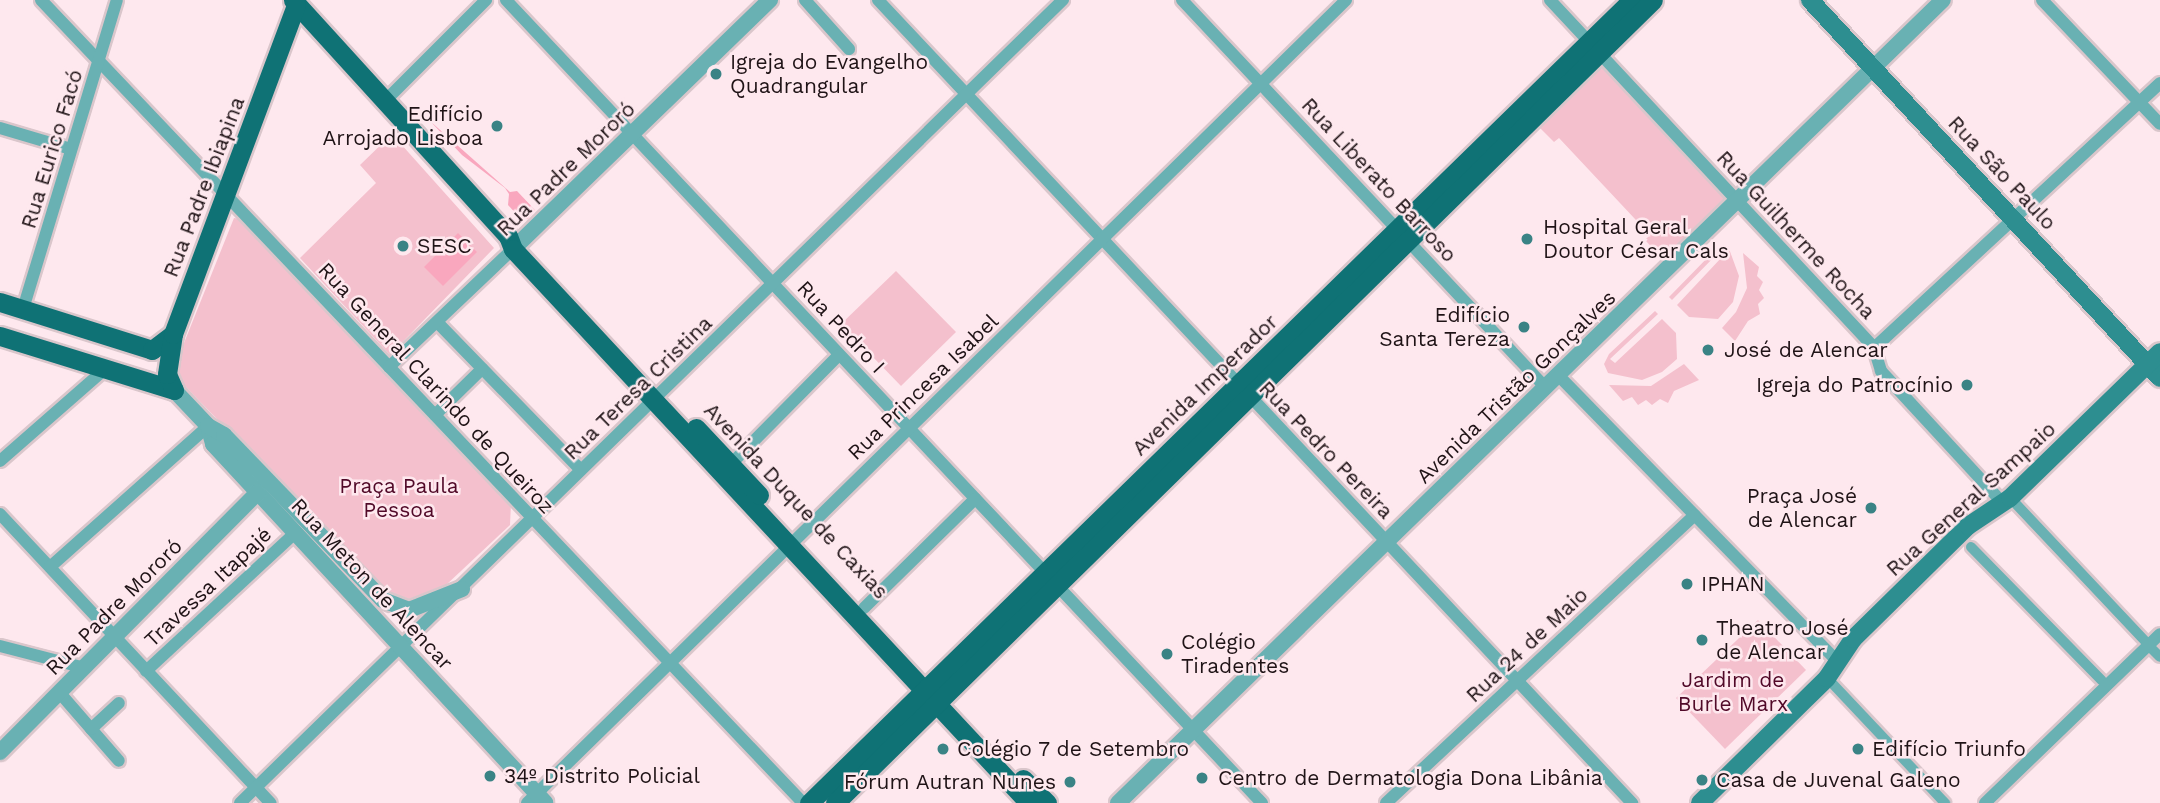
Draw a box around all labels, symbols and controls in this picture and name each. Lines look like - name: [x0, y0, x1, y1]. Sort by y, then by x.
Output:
- place label: Igreja do Evangelho Quadrangular: [730, 49, 929, 99]
- street label: Rua Eurico Facó: [16, 66, 88, 232]
- marker: Igreja do Evangelho Quadrangular: [708, 66, 724, 82]
- street label: Rua Liberato Barroso: [1296, 92, 1462, 268]
- street label: Rua Padre Ibiapina: [158, 93, 250, 281]
- street label: Rua Padre Mororó: [491, 96, 641, 242]
- place label: Edifício Arrojado Lisboa: [322, 101, 483, 151]
- street label: Rua São Paulo: [1943, 111, 2061, 235]
- marker: Edifício Arrojado Lisboa: [489, 118, 505, 134]
- street label: Rua Guilherme Rocha: [1711, 145, 1881, 325]
- place label: Hospital Geral Doutor César Cals: [1543, 214, 1730, 264]
- marker: Hospital Geral Doutor César Cals: [1517, 229, 1537, 249]
- place label: SESC: [417, 233, 472, 259]
- marker: SESC: [395, 238, 411, 254]
- street label: Rua General Clarindo de Queiroz: [312, 257, 560, 519]
- street label: Rua Pedro I: [792, 275, 890, 379]
- street label: Avenida Tristão Gonçalves: [1411, 285, 1621, 489]
- place label: Edifício Santa Tereza: [1378, 302, 1510, 352]
- street label: Rua Princesa Isabel: [842, 308, 1004, 466]
- street label: Avenida Imperador: [1127, 309, 1283, 461]
- street label: Rua Teresa Cristina: [558, 310, 718, 466]
- marker: Edifício Santa Tereza: [1516, 319, 1532, 335]
- place label: José de Alencar: [1724, 337, 1889, 363]
- marker: José de Alencar: [1698, 340, 1718, 360]
- place label: Igreja do Patrocínio: [1755, 372, 1953, 398]
- street label: Rua Pedro Pereira: [1254, 376, 1398, 524]
- marker: Igreja do Patrocínio: [1959, 377, 1975, 393]
- street label: Avenida Duque de Caxias: [698, 398, 894, 604]
- street label: Rua General Sampaio: [1881, 416, 2061, 582]
- park label: Praça Paula Pessoa: [339, 473, 459, 523]
- place label: Praça José de Alencar: [1746, 483, 1857, 533]
- street label: Rua Meton de Alencar: [285, 492, 459, 676]
- marker: Praça José de Alencar: [1863, 500, 1879, 516]
- street label: Travessa Itapajé: [139, 522, 277, 652]
- street label: Rua Padre Mororó: [40, 533, 188, 681]
- place label: IPHAN: [1701, 571, 1765, 597]
- marker: IPHAN: [1679, 576, 1695, 592]
- street label: Rua 24 de Maio: [1461, 582, 1593, 708]
- place label: Theatro José de Alencar: [1716, 615, 1849, 665]
- place label: Colégio Tiradentes: [1181, 629, 1289, 679]
- marker: Theatro José de Alencar: [1694, 632, 1710, 648]
- marker: Colégio Tiradentes: [1159, 646, 1175, 662]
- park label: Jardim de Burle Marx: [1678, 667, 1788, 717]
- place label: Colégio 7 de Setembro: [957, 736, 1191, 762]
- place label: Edifício Triunfo: [1872, 736, 2026, 762]
- marker: Colégio 7 de Setembro: [935, 741, 951, 757]
- marker: Edifício Triunfo: [1850, 741, 1866, 757]
- place label: 34º Distrito Policial: [504, 763, 700, 789]
- place label: Centro de Dermatologia Dona Libânia: [1218, 765, 1604, 791]
- place label: Casa de Juvenal Galeno: [1716, 767, 1962, 793]
- marker: 34º Distrito Policial: [482, 768, 498, 784]
- marker: Centro de Dermatologia Dona Libânia: [1192, 768, 1212, 788]
- place label: Fórum Autran Nunes: [843, 769, 1056, 795]
- marker: Casa de Juvenal Galeno: [1694, 772, 1710, 788]
- marker: Fórum Autran Nunes: [1062, 774, 1078, 790]

